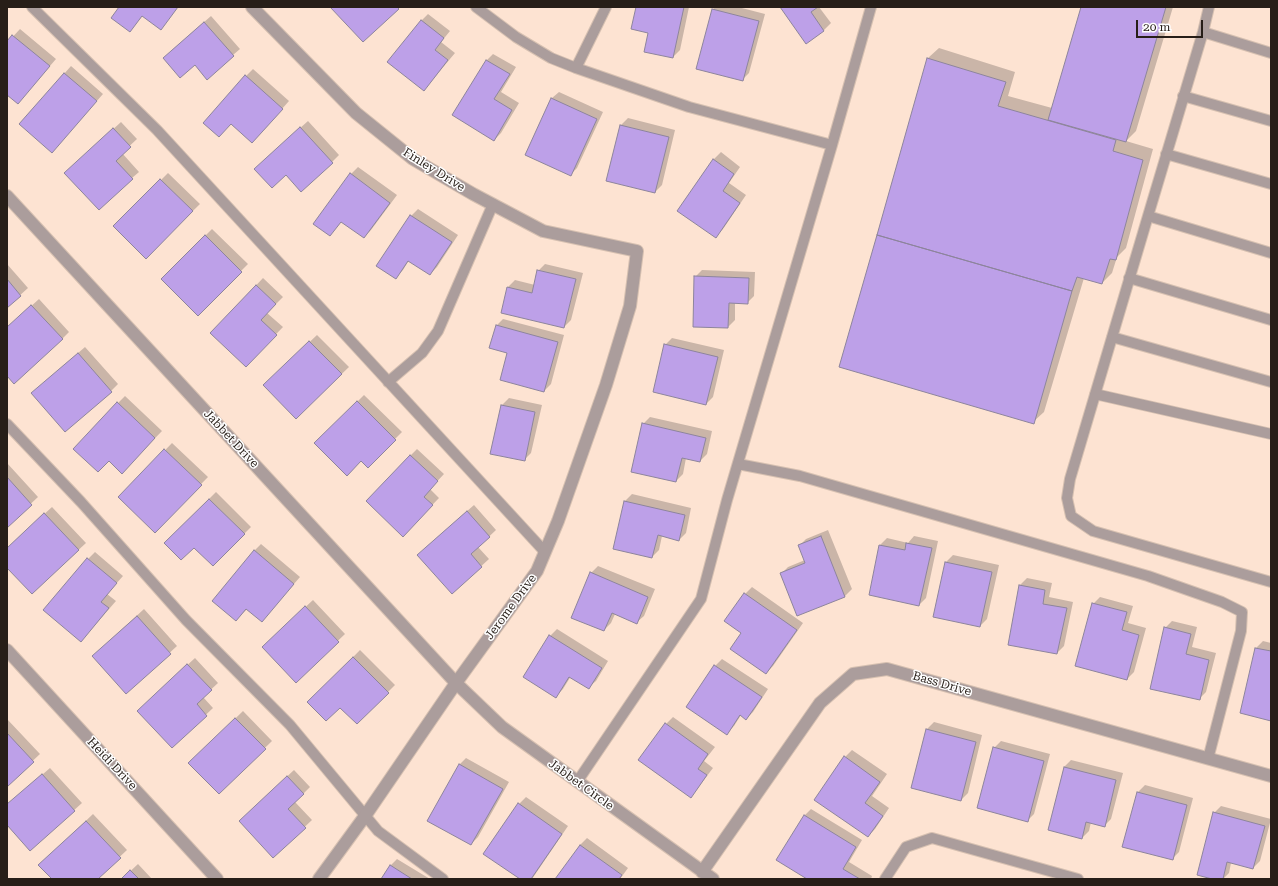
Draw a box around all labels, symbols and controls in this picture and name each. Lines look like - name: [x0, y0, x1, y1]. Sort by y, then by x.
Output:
- scale bar: [1138, 12, 1205, 38]
- text: 20 m: [1143, 20, 1170, 34]
- street label: Finley Drive: [400, 145, 468, 195]
- street label: Jabbet Drive: [201, 407, 261, 471]
- street label: Jerome Drive: [482, 572, 540, 642]
- street label: Bass Drive: [911, 669, 973, 699]
- street label: Heidi Drive: [84, 735, 140, 793]
- street label: Jabbet Circle: [546, 757, 616, 813]

